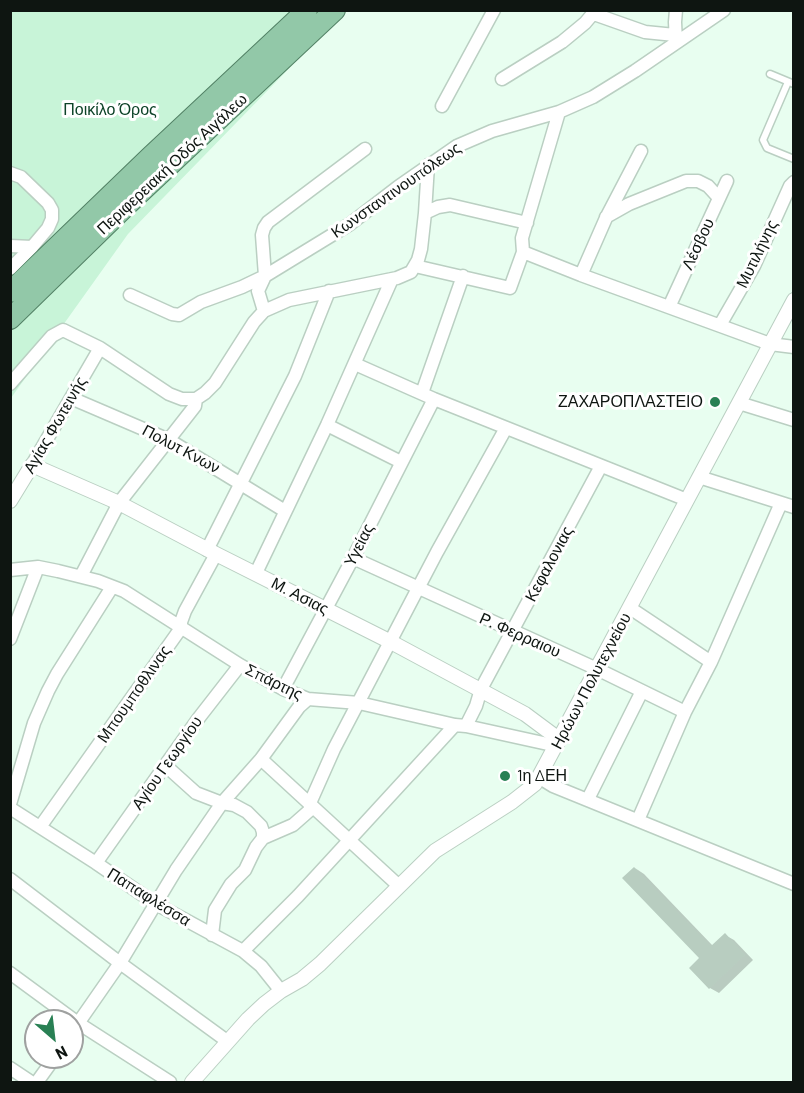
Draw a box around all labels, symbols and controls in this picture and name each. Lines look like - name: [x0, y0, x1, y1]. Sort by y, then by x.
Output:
- street label: Περιφερειακή Οδός Αιγάλεω: [93, 89, 251, 239]
- park label: Ποικίλο Όρος: [63, 100, 157, 120]
- street label: Κωνσταντινουπόλεως: [327, 138, 465, 242]
- street label: Λέσβου: [678, 215, 718, 273]
- street label: Μυτιλήνης: [732, 217, 782, 291]
- street label: Αγίας Φωτεινής: [19, 373, 91, 477]
- place label: ΖΑΧΑΡΟΠΛΑΣΤΕΙΟ: [558, 392, 703, 412]
- marker: ΖΑΧΑΡΟΠΛΑΣΤΕΙΟ: [708, 395, 722, 409]
- street label: Πολυτ Κνων: [139, 421, 223, 477]
- street label: Υγείας: [340, 520, 378, 570]
- street label: Κεφαλονιας: [521, 523, 577, 605]
- street label: Μ. Ασιας: [268, 573, 332, 619]
- street label: Ρ. Φερραιου: [476, 609, 564, 661]
- street label: Ηρώων Πολυτεχνείου: [547, 610, 635, 752]
- street label: Μπουμποθλινας: [93, 642, 175, 746]
- street label: Σπάρτης: [242, 660, 306, 704]
- street label: Αγίου Γεωργίου: [128, 713, 206, 813]
- place label: 1η ΔΕΗ: [517, 766, 567, 786]
- marker: 1η ΔΕΗ: [498, 769, 512, 783]
- street label: Παπαφλέσσα: [104, 864, 194, 930]
- north arrow: [24, 1009, 84, 1069]
- text: N: [53, 1043, 71, 1064]

